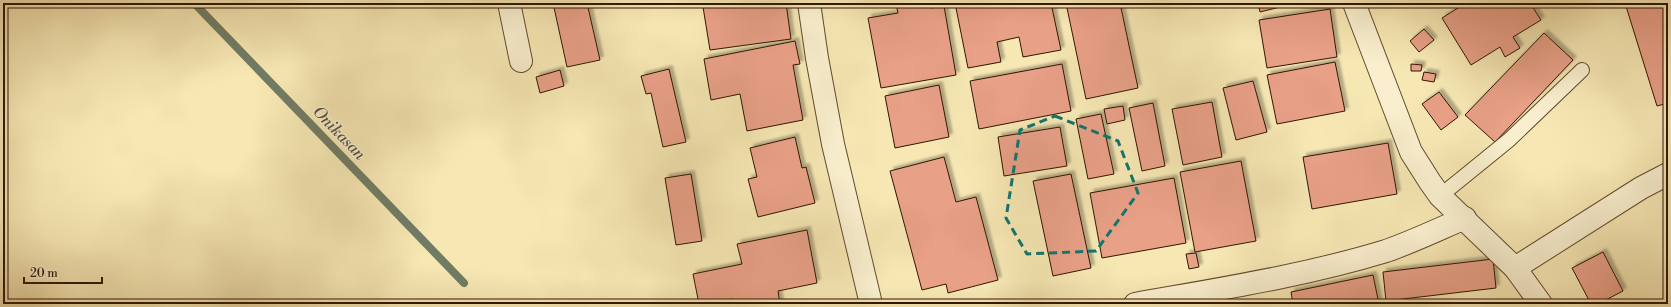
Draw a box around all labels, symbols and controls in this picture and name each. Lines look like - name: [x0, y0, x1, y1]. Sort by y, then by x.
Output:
- water label: Onikasan: [308, 102, 370, 165]
- scale bar: [24, 259, 102, 285]
- text: 20 m: [30, 266, 58, 281]

